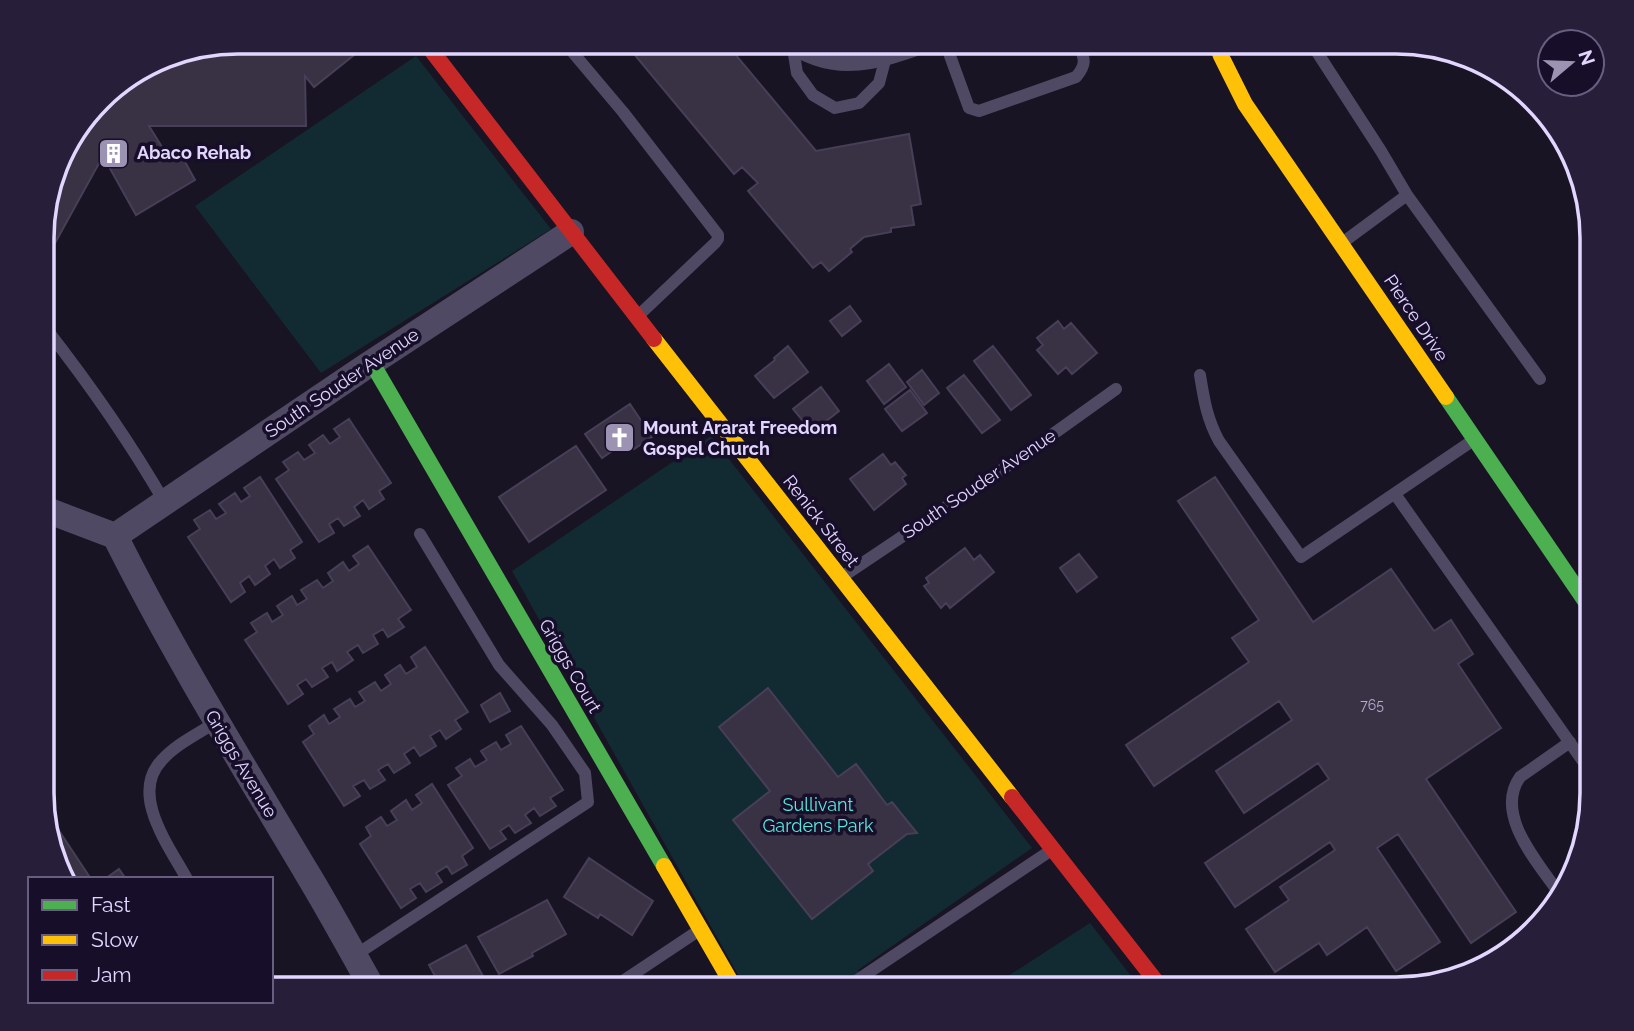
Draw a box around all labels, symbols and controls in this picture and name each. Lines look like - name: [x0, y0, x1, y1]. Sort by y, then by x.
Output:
- north arrow: [1536, 28, 1606, 98]
- text: N: [1574, 47, 1600, 68]
- building icon: Abaco Rehab: [97, 136, 131, 170]
- place label: Abaco Rehab: [137, 142, 251, 163]
- street label: Pierce Drive: [1380, 271, 1453, 365]
- street label: South Souder Avenue: [261, 323, 423, 442]
- place label: Mount Ararat Freedom Gospel Church: [643, 417, 837, 459]
- church icon: Mount Ararat Freedom Gospel Church: [603, 421, 637, 455]
- street label: South Souder Avenue: [898, 424, 1060, 543]
- street label: Renick Street: [779, 471, 864, 571]
- street label: Griggs Court: [535, 615, 606, 716]
- house number: 765: [1360, 697, 1384, 713]
- street label: Griggs Avenue: [201, 706, 282, 821]
- park label: Sullivant Gardens Park: [762, 794, 874, 836]
- legend: [28, 877, 273, 1003]
- text: Fast: [91, 892, 131, 917]
- text: Slow: [91, 927, 139, 952]
- text: Jam: [91, 962, 132, 987]

